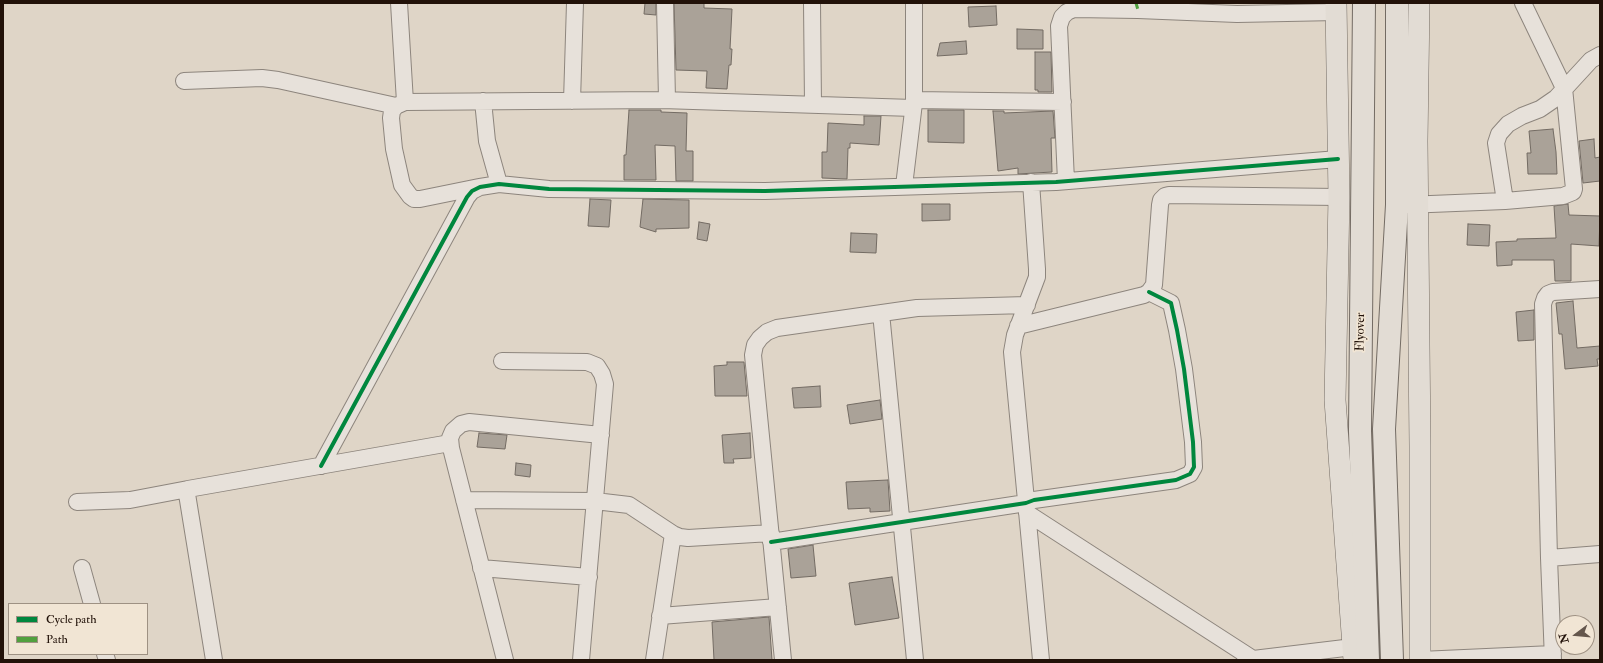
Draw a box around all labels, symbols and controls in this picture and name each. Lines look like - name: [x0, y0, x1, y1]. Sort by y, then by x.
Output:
- street label: Flyover: [1353, 312, 1369, 352]
- legend: [8, 603, 148, 655]
- text: Cycle path: [46, 612, 96, 627]
- north arrow: [1555, 615, 1595, 655]
- text: Path: [46, 632, 68, 647]
- text: N: [1556, 632, 1572, 645]

